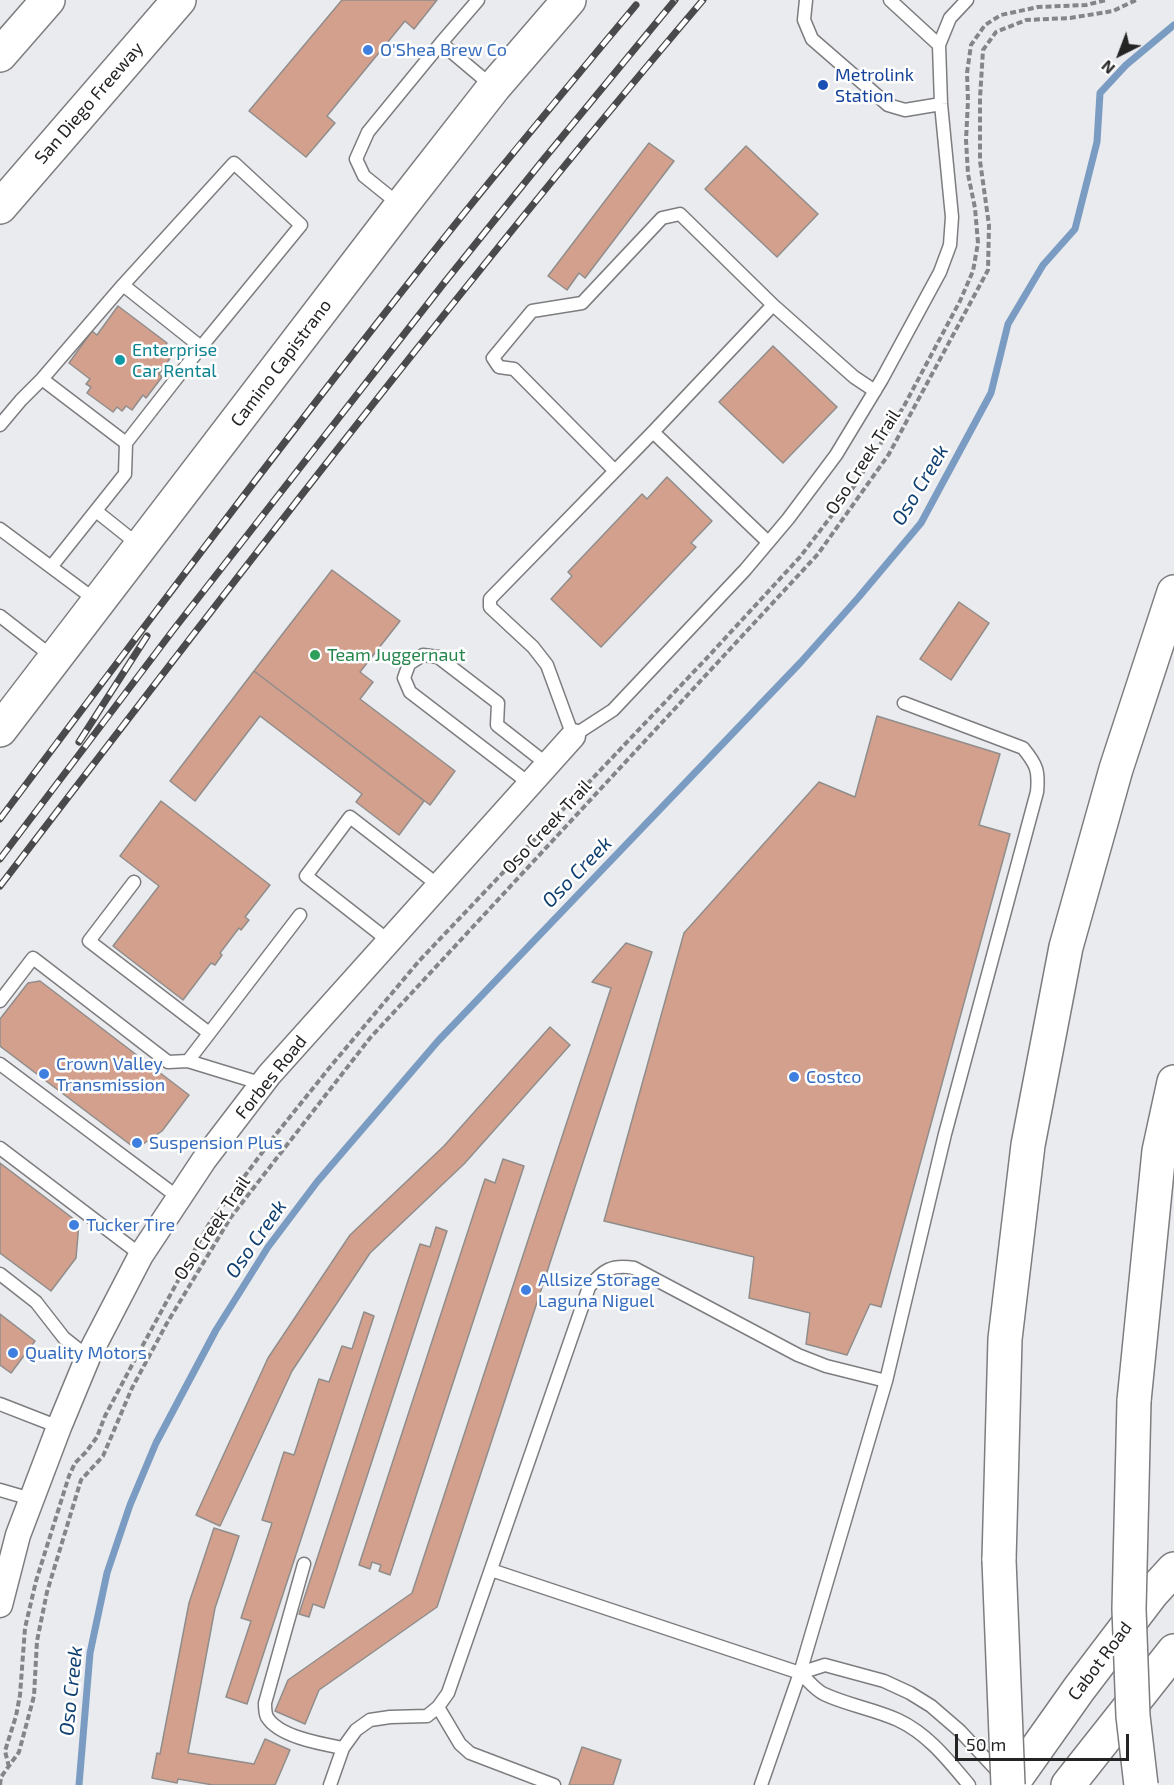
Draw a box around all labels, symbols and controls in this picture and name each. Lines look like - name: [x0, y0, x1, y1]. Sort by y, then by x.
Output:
- north arrow: [1090, 24, 1150, 84]
- street label: San Diego Freeway: [30, 38, 148, 168]
- place label: O'Shea Brew Co: [380, 39, 507, 61]
- marker: O'Shea Brew Co: [361, 43, 375, 57]
- text: N: [1097, 57, 1118, 79]
- place label: Metrolink Station: [835, 64, 914, 106]
- marker: Metrolink Station: [816, 78, 830, 92]
- street label: Camino Capistrano: [226, 295, 336, 431]
- place label: Enterprise Car Rental: [132, 339, 217, 382]
- marker: Enterprise Car Rental: [113, 353, 127, 367]
- street label: Oso Creek Trail: [821, 405, 905, 519]
- water label: Oso Creek: [886, 440, 954, 530]
- place label: Team Juggernaut: [327, 644, 465, 666]
- marker: Team Juggernaut: [308, 648, 322, 662]
- street label: Oso Creek Trail: [498, 775, 596, 879]
- water label: Oso Creek: [537, 831, 617, 913]
- street label: Forbes Road: [231, 1031, 311, 1123]
- place label: Crown Valley Transmission: [56, 1053, 165, 1096]
- place label: Costco: [806, 1066, 861, 1088]
- marker: Crown Valley Transmission: [37, 1067, 51, 1081]
- marker: Costco: [787, 1070, 801, 1084]
- place label: Suspension Plus: [149, 1132, 283, 1154]
- marker: Suspension Plus: [130, 1136, 144, 1150]
- street label: Oso Creek Trail: [169, 1172, 255, 1284]
- water label: Oso Creek: [220, 1195, 292, 1283]
- place label: Tucker Tire: [86, 1214, 175, 1236]
- marker: Tucker Tire: [67, 1218, 81, 1232]
- place label: Allsize Storage Laguna Niguel: [538, 1269, 660, 1312]
- marker: Allsize Storage Laguna Niguel: [519, 1283, 533, 1297]
- place label: Quality Motors: [25, 1342, 147, 1364]
- marker: Quality Motors: [6, 1346, 20, 1360]
- street label: Cabot Road: [1063, 1617, 1137, 1705]
- water label: Oso Creek: [54, 1645, 88, 1737]
- scale bar: [958, 1722, 1132, 1760]
- text: 50 m: [966, 1733, 1006, 1755]

